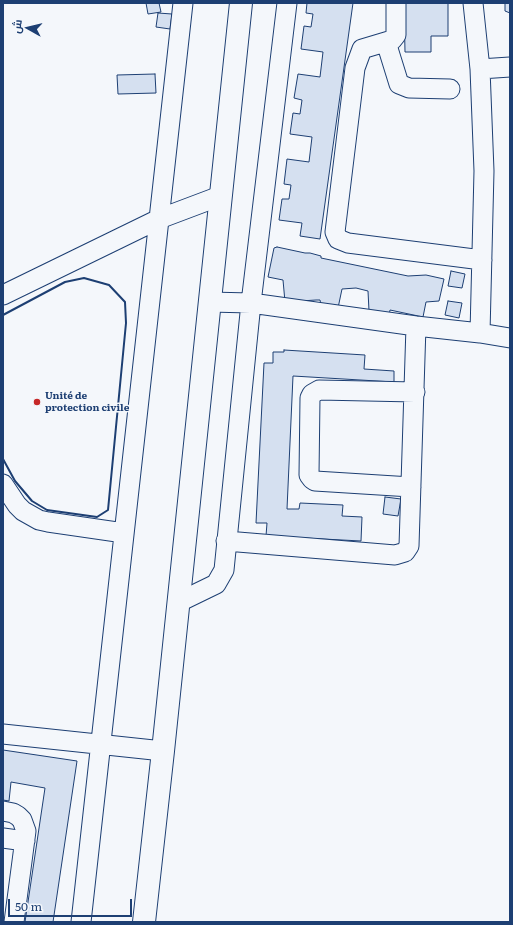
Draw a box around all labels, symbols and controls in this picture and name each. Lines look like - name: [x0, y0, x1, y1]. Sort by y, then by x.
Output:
- north arrow: [8, 8, 48, 48]
- text: ش: [7, 18, 25, 34]
- place label: Unité de protection civile: [45, 390, 129, 414]
- marker: Unité de protection civile: [32, 397, 42, 407]
- scale bar: [10, 891, 134, 917]
- text: 50 m: [15, 897, 42, 915]

